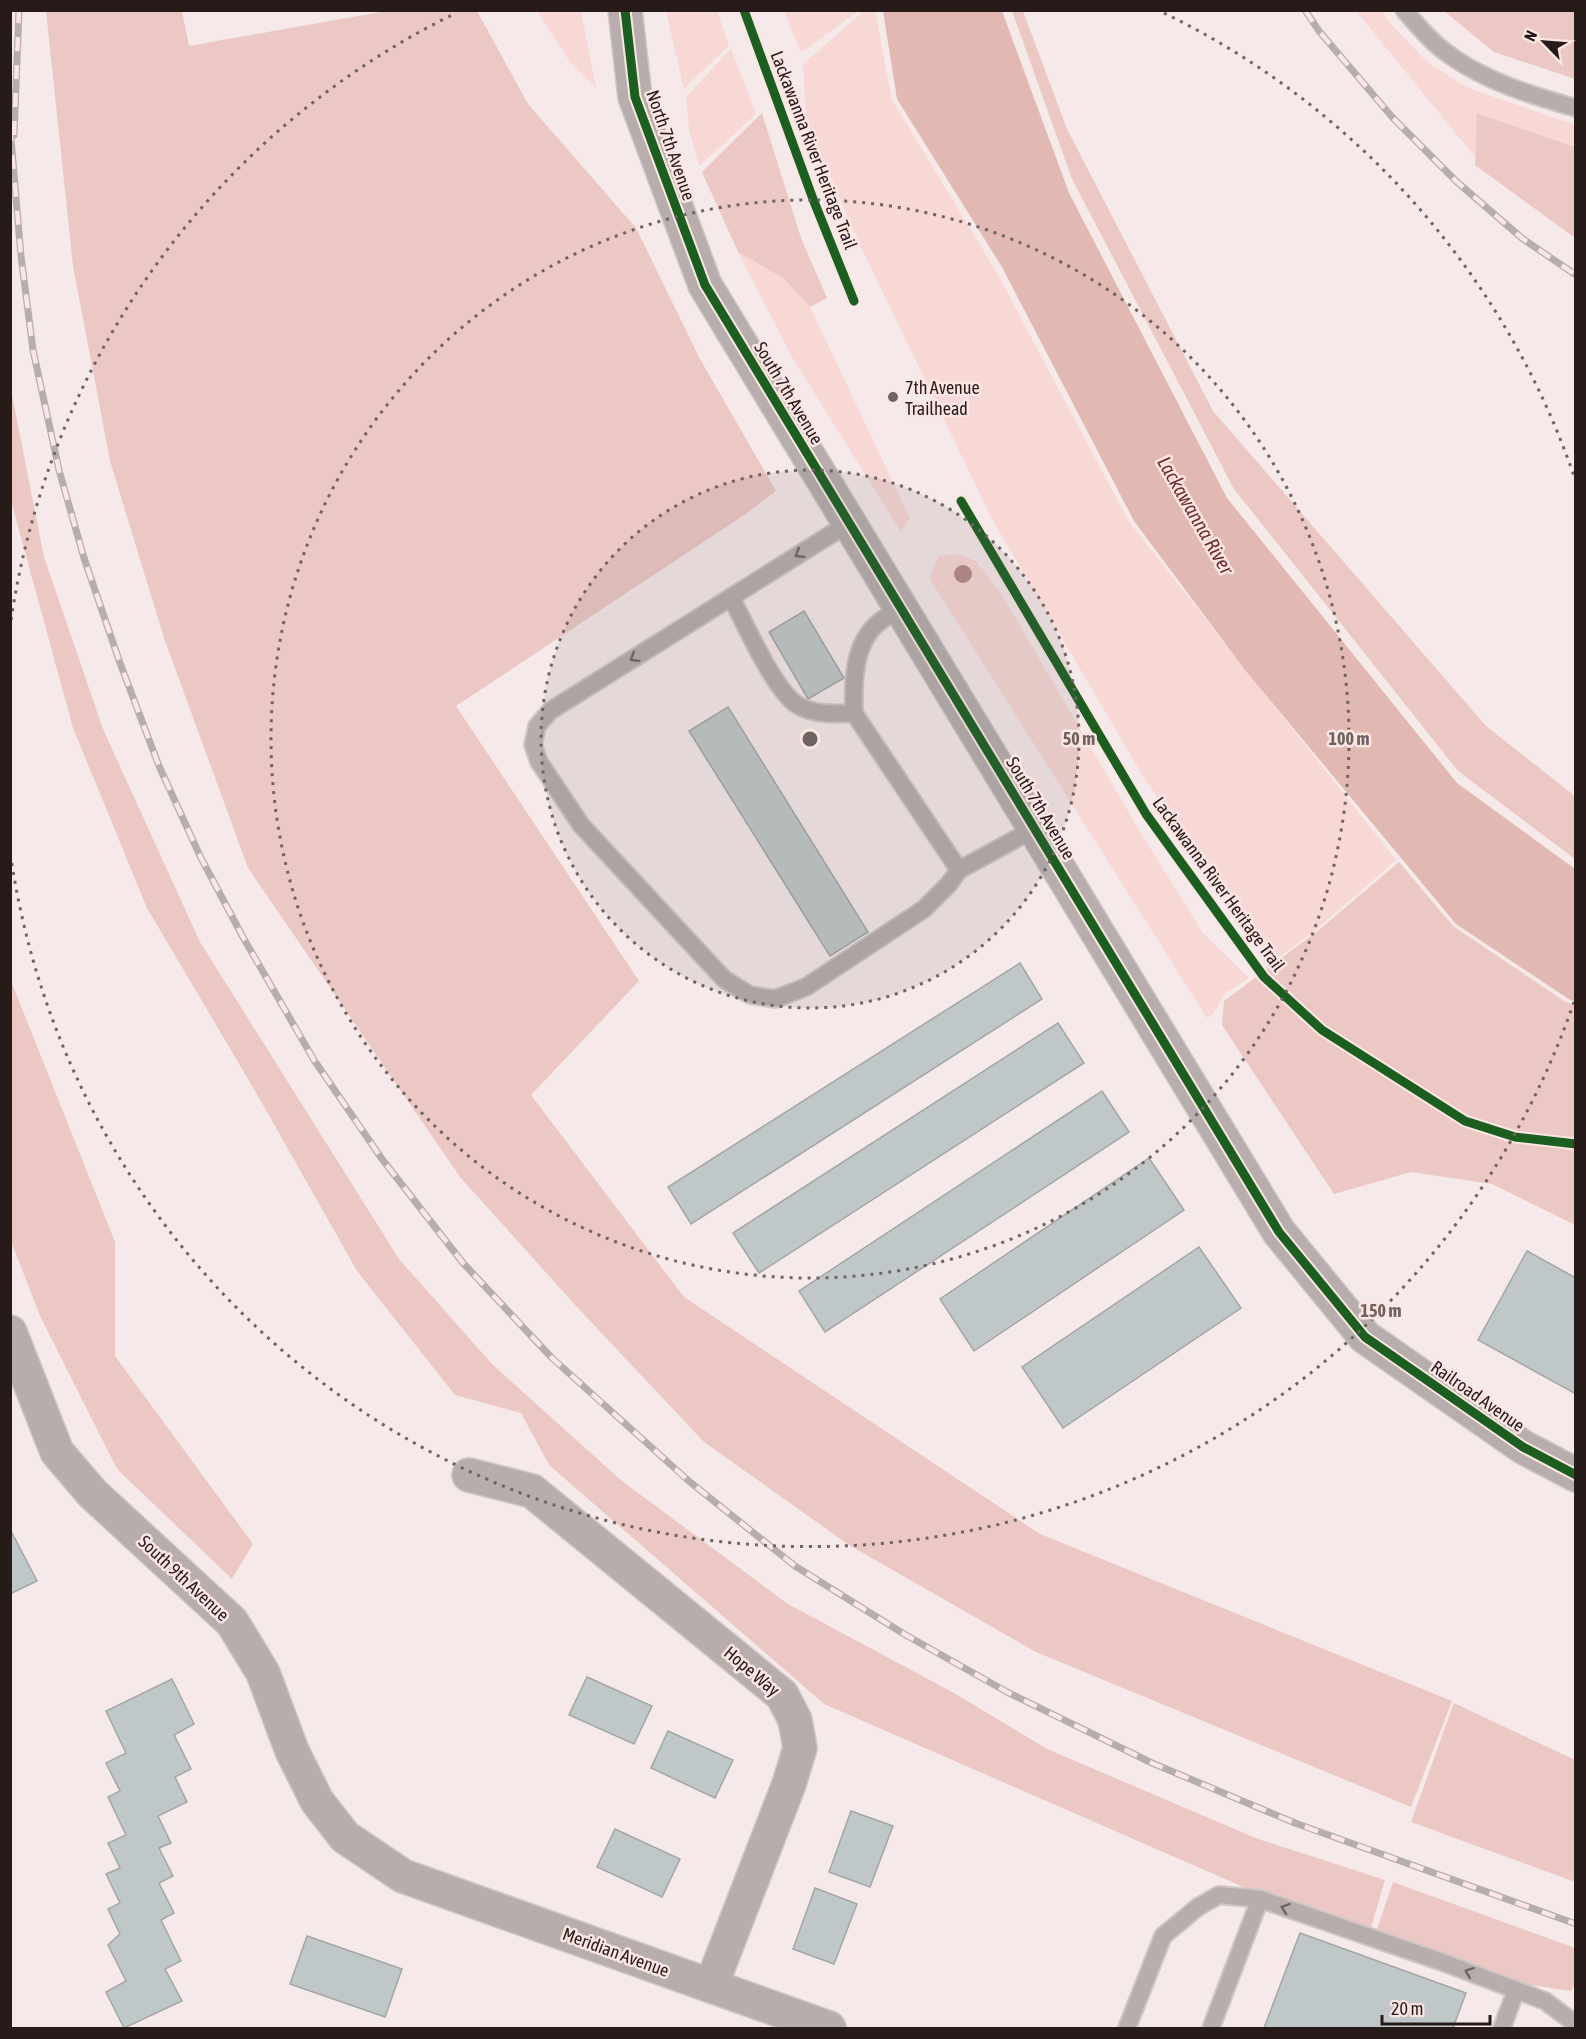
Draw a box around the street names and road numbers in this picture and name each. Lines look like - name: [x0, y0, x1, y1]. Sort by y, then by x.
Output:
- street label: Lackawanna River Heritage Trail: [766, 48, 862, 252]
- street label: North 7th Avenue: [642, 87, 700, 203]
- street label: South 7th Avenue: [750, 338, 828, 448]
- street label: South 7th Avenue: [1002, 753, 1080, 863]
- street label: Lackawanna River Heritage Trail: [1149, 793, 1290, 976]
- street label: Railroad Avenue: [1427, 1356, 1529, 1436]
- street label: South 9th Avenue: [135, 1531, 233, 1625]
- street label: Hope Way: [720, 1642, 784, 1700]
- street label: Meridian Avenue: [560, 1923, 672, 1981]

